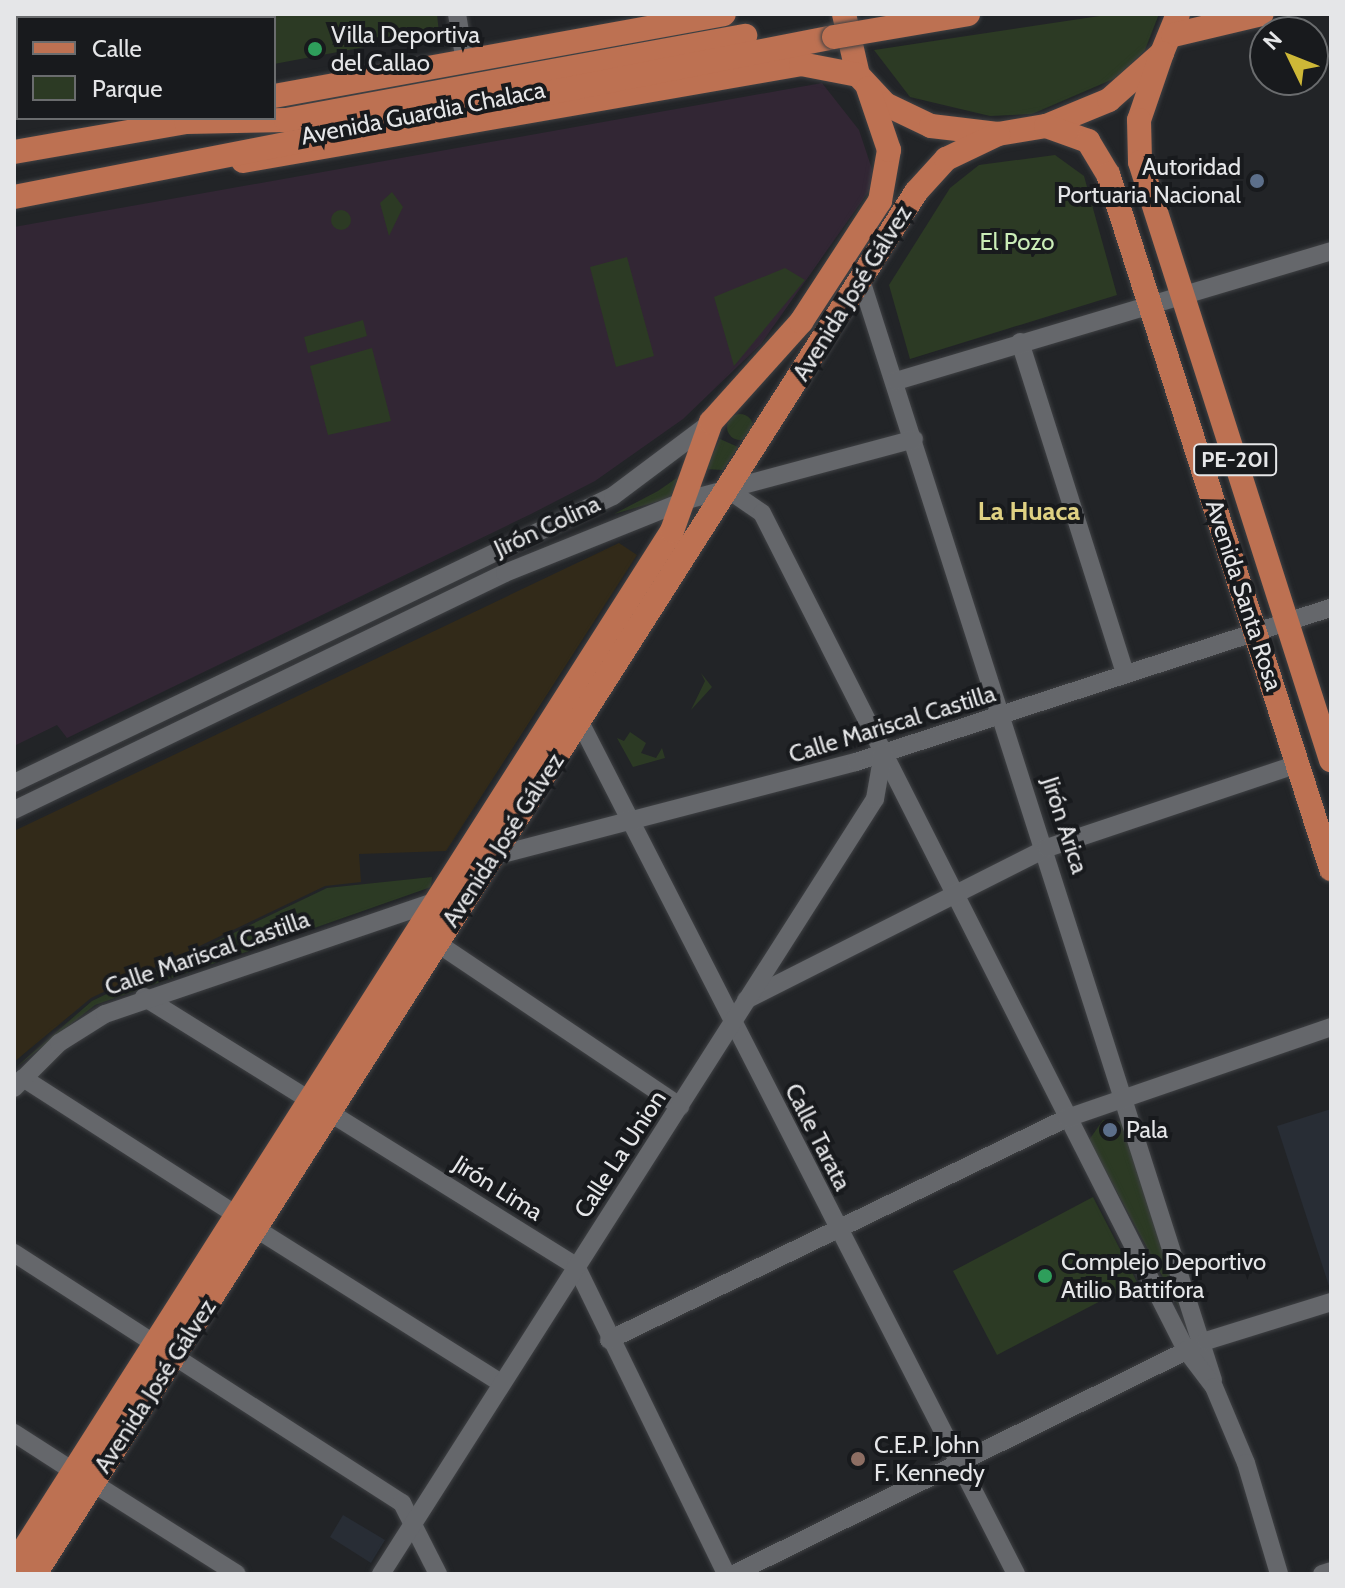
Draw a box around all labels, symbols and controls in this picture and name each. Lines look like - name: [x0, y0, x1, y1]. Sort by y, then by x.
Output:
- legend: [16, 16, 276, 120]
- north arrow: [1249, 16, 1329, 96]
- place label: Villa Deportiva del Callao: [331, 21, 480, 77]
- text: N: [1257, 26, 1288, 56]
- text: Calle: [92, 34, 142, 63]
- marker: Villa Deportiva del Callao: [306, 40, 324, 58]
- text: Parque: [92, 74, 162, 103]
- street label: Avenida Guardia Chalaca: [298, 75, 548, 151]
- place label: Autoridad Portuaria Nacional: [1057, 153, 1241, 209]
- marker: Autoridad Portuaria Nacional: [1248, 172, 1266, 190]
- street label: Avenida José Gálvez: [786, 200, 918, 386]
- park label: El Pozo: [980, 228, 1054, 256]
- road number: PE-20I: [1193, 442, 1277, 478]
- street label: Jirón Colina: [489, 489, 605, 563]
- district label: La Huaca: [978, 496, 1080, 528]
- street label: Avenida Santa Rosa: [1200, 496, 1288, 694]
- street label: Calle Mariscal Castilla: [785, 679, 999, 769]
- street label: Avenida José Gálvez: [436, 748, 570, 932]
- street label: Jirón Arica: [1036, 773, 1094, 877]
- street label: Calle Mariscal Castilla: [101, 904, 313, 1002]
- street label: Calle Tarata: [779, 1079, 857, 1195]
- street label: Calle La Union: [568, 1085, 672, 1223]
- place label: Pala: [1126, 1116, 1168, 1144]
- marker: Pala: [1101, 1121, 1119, 1139]
- street label: Jirón Lima: [448, 1149, 548, 1227]
- place label: Complejo Deportivo Atilio Battifora: [1061, 1248, 1266, 1304]
- marker: Complejo Deportivo Atilio Battifora: [1036, 1267, 1054, 1285]
- street label: Avenida José Gálvez: [88, 1294, 222, 1478]
- place label: C.E.P. John F. Kennedy: [874, 1431, 985, 1487]
- marker: C.E.P. John F. Kennedy: [849, 1450, 867, 1468]

